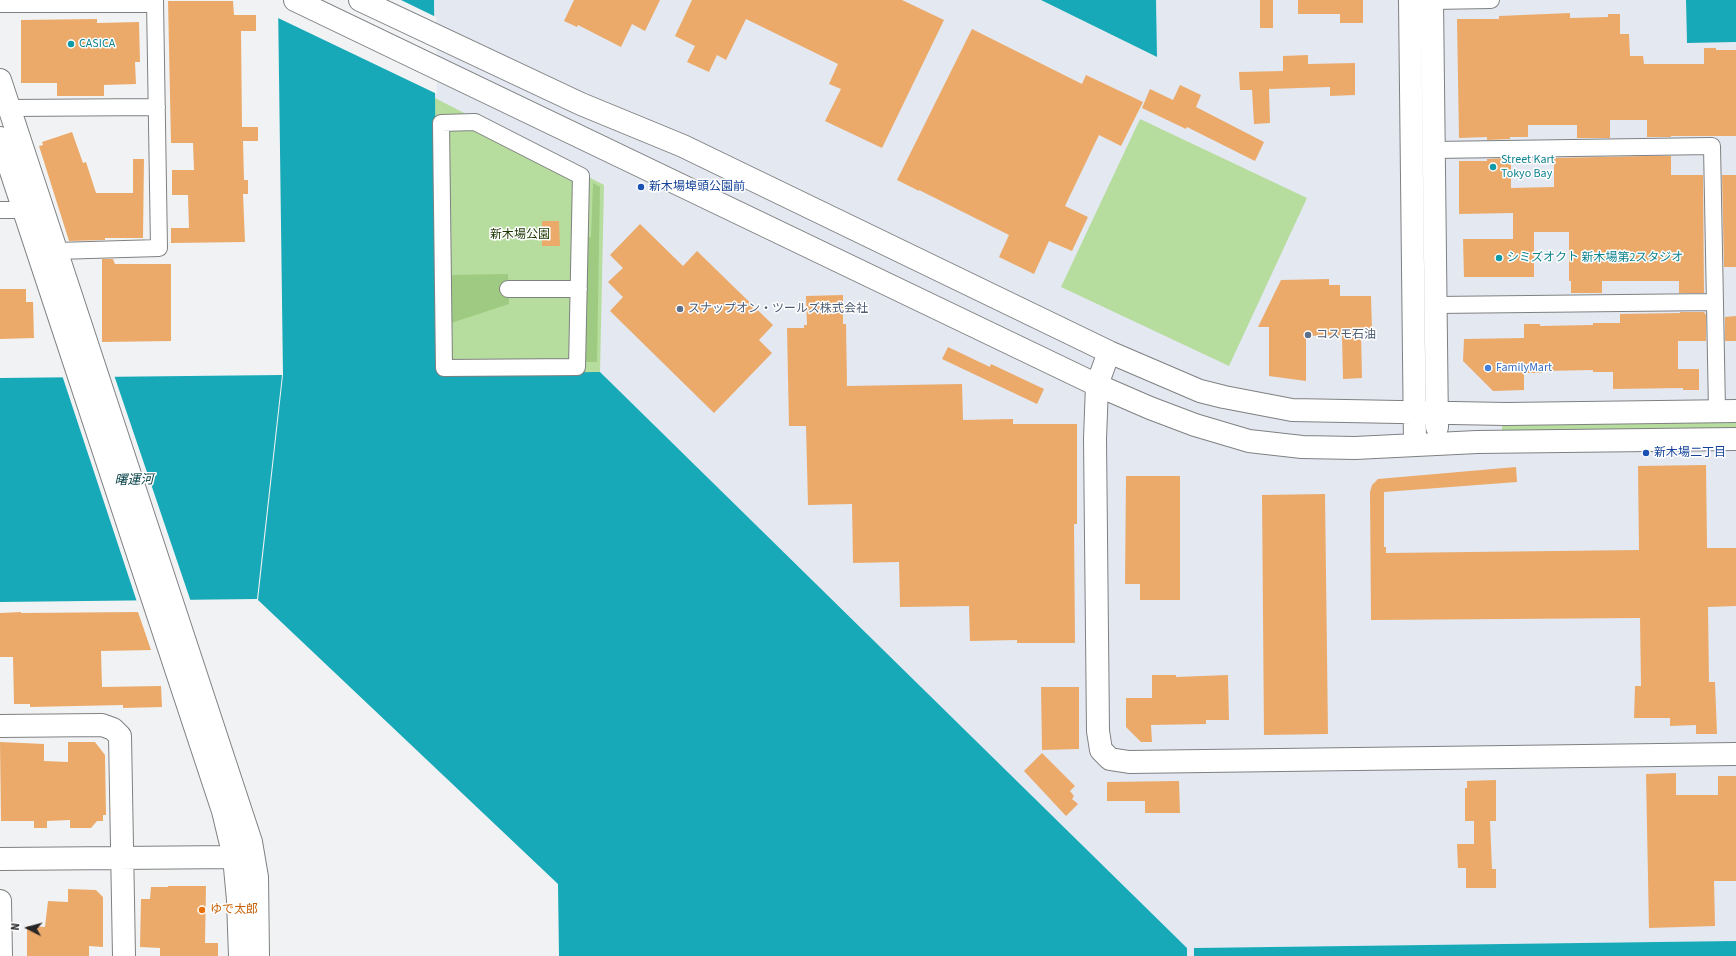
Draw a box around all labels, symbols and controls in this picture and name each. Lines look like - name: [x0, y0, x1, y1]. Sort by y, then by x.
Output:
- place label: CASICA: [79, 37, 115, 51]
- marker: CASICA: [66, 39, 76, 49]
- place label: Street Kart Tokyo Bay: [1501, 153, 1555, 181]
- marker: Street Kart Tokyo Bay: [1488, 162, 1498, 172]
- place label: 新木場埠頭公園前: [649, 180, 745, 194]
- marker: 新木場埠頭公園前: [636, 182, 646, 192]
- park label: 新木場公園: [490, 228, 550, 242]
- place label: シミズオクト 新木場第2スタジオ: [1507, 251, 1683, 265]
- marker: シミズオクト 新木場第2スタジオ: [1494, 253, 1504, 263]
- place label: スナップオン・ツールズ株式会社: [688, 302, 868, 316]
- marker: スナップオン・ツールズ株式会社: [675, 304, 685, 314]
- place label: コスモ石油: [1316, 328, 1376, 342]
- marker: コスモ石油: [1303, 330, 1313, 340]
- place label: FamilyMart: [1496, 361, 1552, 375]
- marker: FamilyMart: [1483, 363, 1493, 373]
- place label: 新木場二丁目: [1654, 446, 1726, 460]
- marker: 新木場二丁目: [1641, 448, 1651, 458]
- water label: 曙運河: [114, 473, 154, 489]
- place label: ゆで太郎: [210, 903, 258, 917]
- marker: ゆで太郎: [197, 905, 207, 915]
- north arrow: [8, 908, 48, 948]
- text: N: [8, 922, 23, 931]

